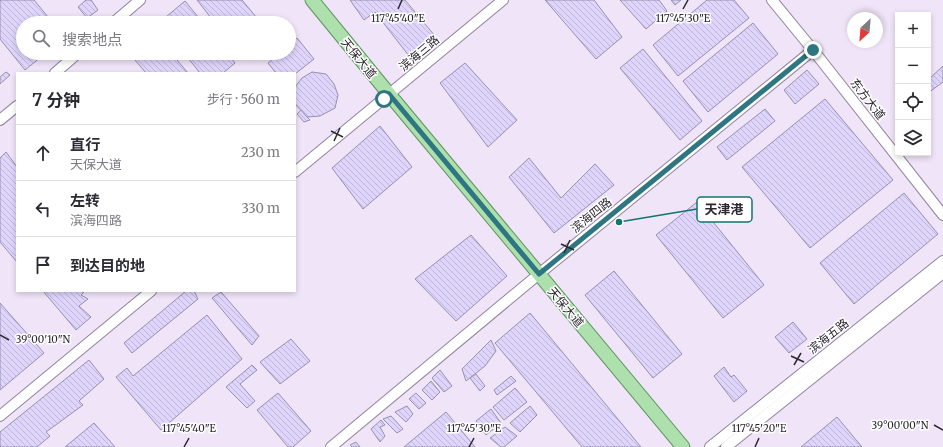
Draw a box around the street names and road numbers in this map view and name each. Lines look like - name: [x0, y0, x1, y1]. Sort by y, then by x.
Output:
- street label: 滨海三路: [396, 32, 442, 74]
- street label: 天保大道: [338, 35, 380, 81]
- street label: 东方大道: [847, 75, 889, 123]
- street label: 滨海四路: [568, 194, 614, 236]
- street label: 天保大道: [545, 284, 587, 330]
- street label: 滨海五路: [805, 315, 851, 357]

